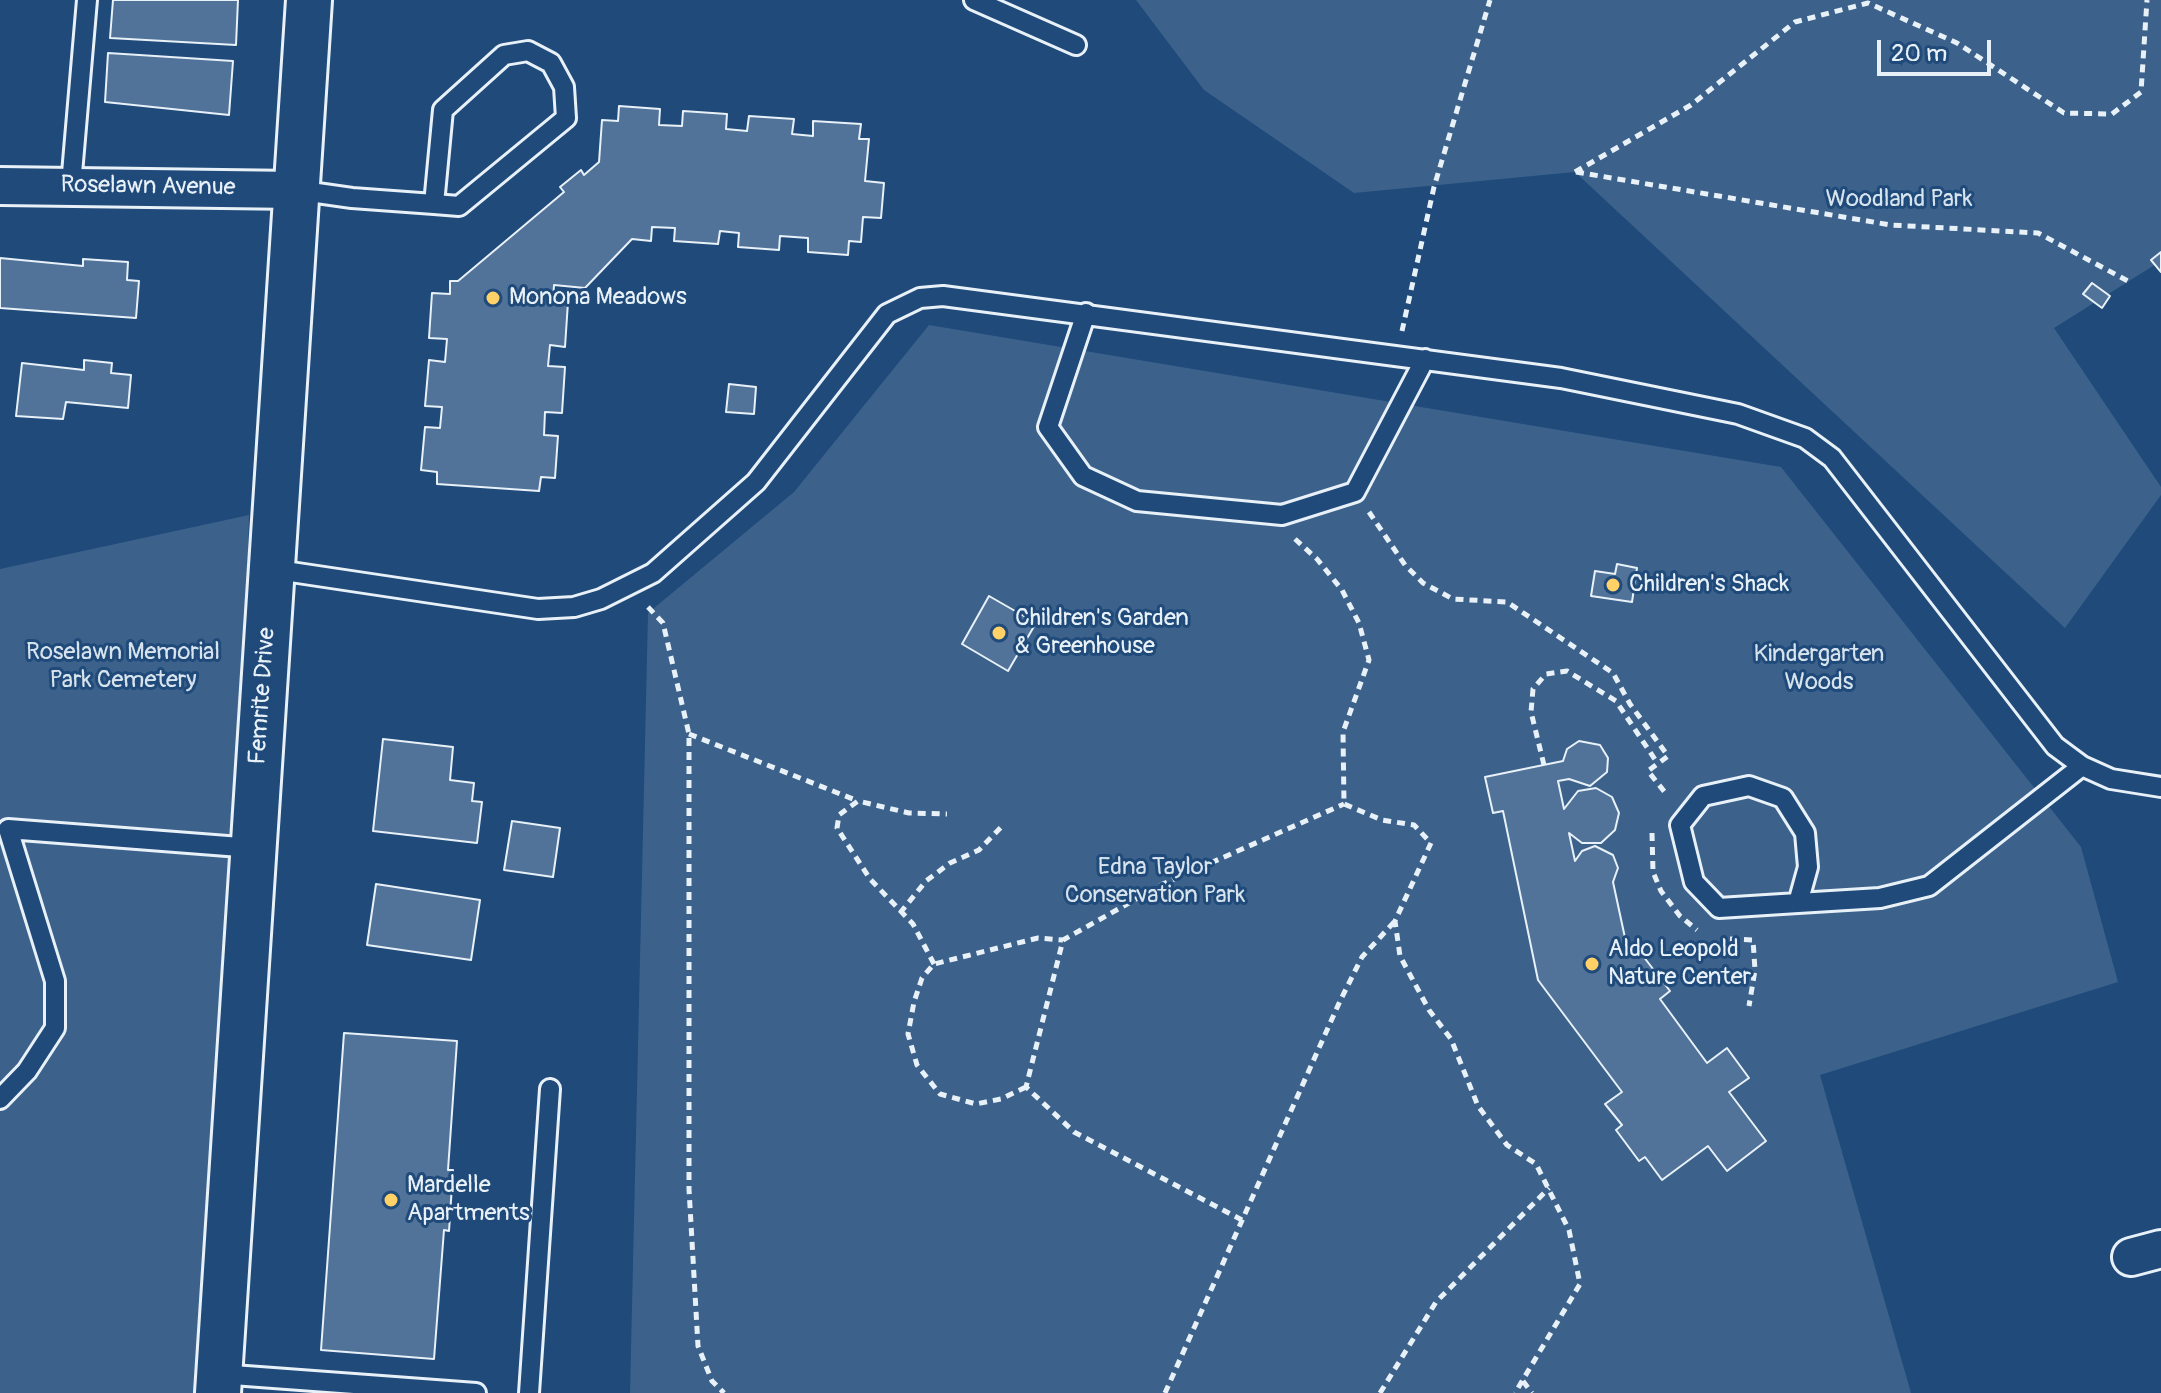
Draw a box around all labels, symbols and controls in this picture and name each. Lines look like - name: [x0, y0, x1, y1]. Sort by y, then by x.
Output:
- scale bar: [1881, 24, 1995, 74]
- text: 20 m: [1891, 39, 1947, 68]
- street label: Roselawn Avenue: [60, 171, 236, 203]
- park label: Woodland Park: [1826, 186, 1972, 214]
- place label: Monona Meadows: [509, 284, 687, 312]
- marker: Monona Meadows: [484, 289, 502, 307]
- place label: Children's Shack: [1629, 571, 1789, 599]
- marker: Children's Shack: [1604, 576, 1622, 594]
- place label: Children's Garden & Greenhouse: [1015, 605, 1189, 661]
- marker: Children's Garden & Greenhouse: [990, 624, 1008, 642]
- street label: Femrite Drive: [244, 626, 282, 766]
- park label: Roselawn Memorial Park Cemetery: [26, 639, 220, 695]
- park label: Kindergarten Woods: [1754, 641, 1884, 697]
- park label: Edna Taylor Conservation Park: [1065, 854, 1245, 910]
- place label: Aldo Leopold Nature Center: [1608, 936, 1751, 992]
- marker: Aldo Leopold Nature Center: [1583, 955, 1601, 973]
- place label: Mardelle Apartments: [407, 1172, 530, 1228]
- marker: Mardelle Apartments: [382, 1191, 400, 1209]

